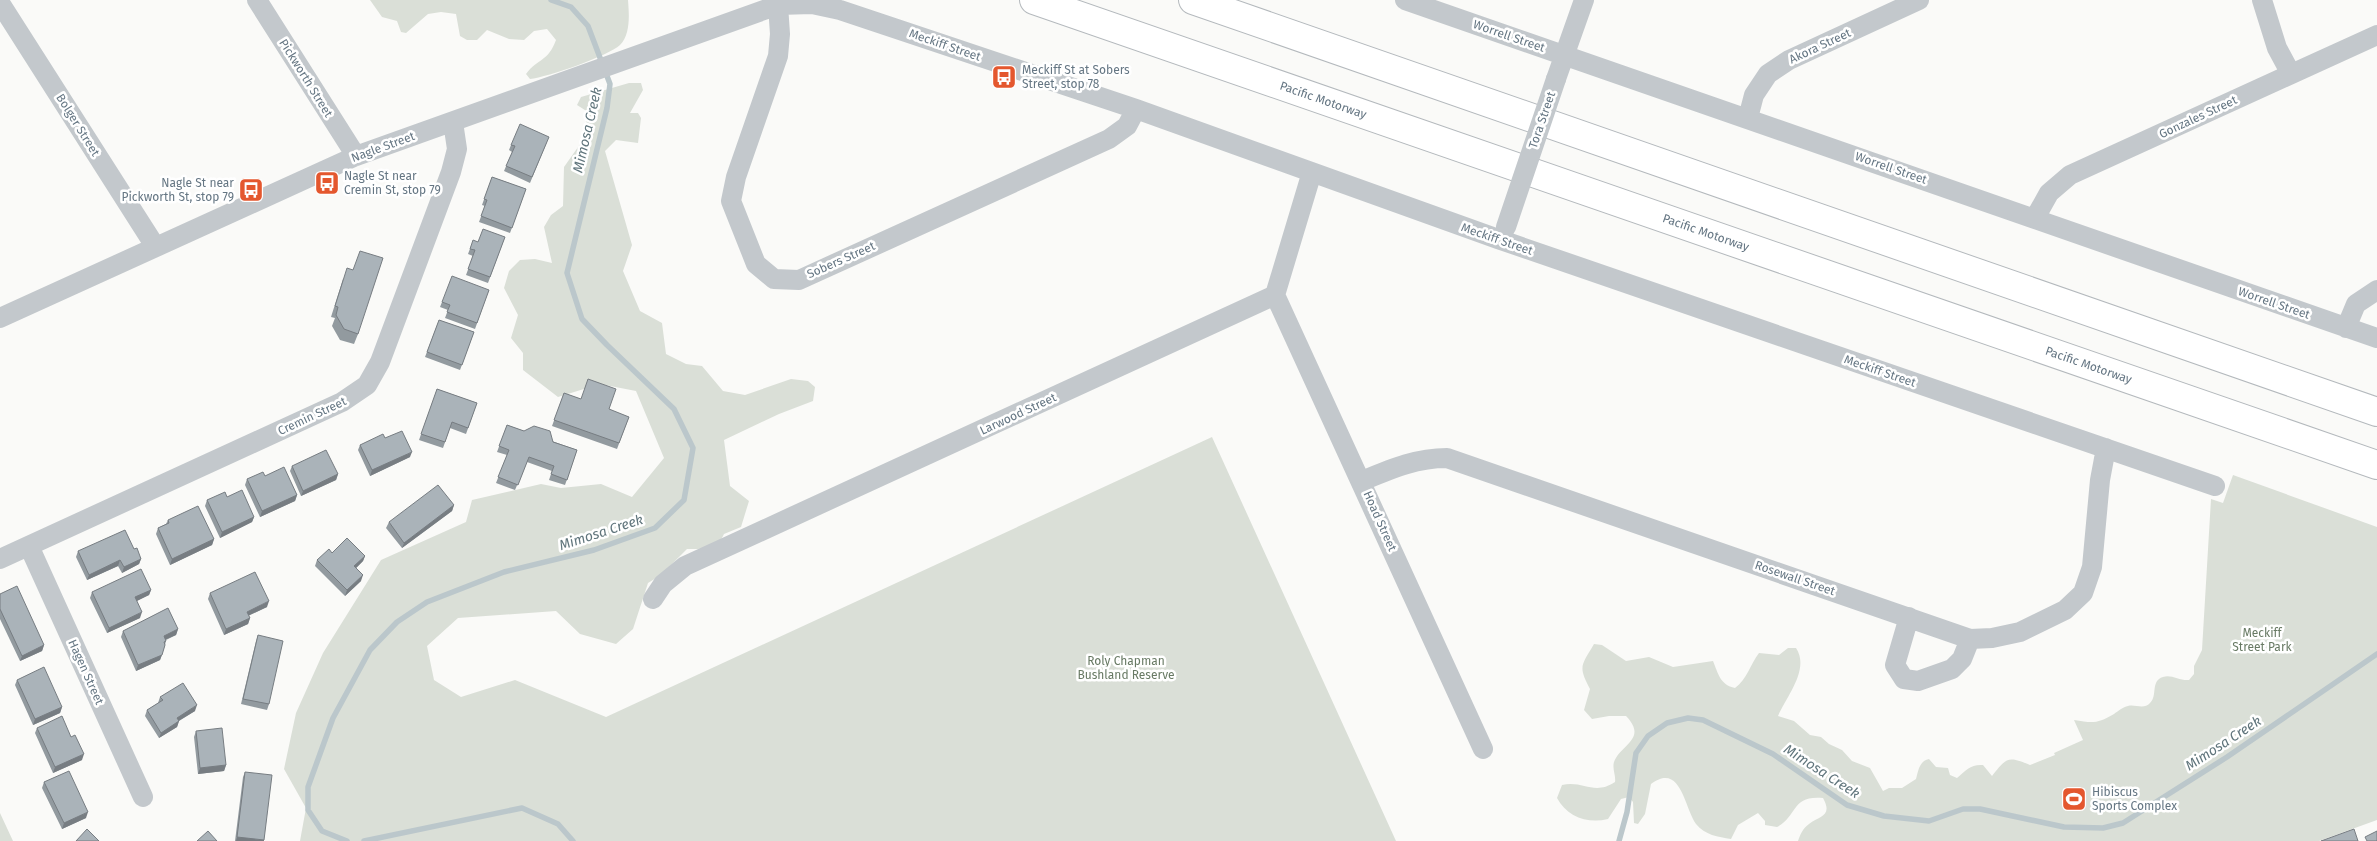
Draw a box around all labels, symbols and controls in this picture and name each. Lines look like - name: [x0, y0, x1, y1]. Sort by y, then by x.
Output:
- street label: Worrell Street: [1471, 17, 1547, 55]
- street label: Akora Street: [1787, 25, 1854, 66]
- street label: Meckiff Street: [907, 26, 983, 64]
- street label: Pickworth Street: [276, 36, 336, 120]
- place label: Meckiff St at Sobers Street, stop 78: [1022, 63, 1130, 91]
- bus stop icon: Meckiff St at Sobers Street, stop 78: [991, 64, 1017, 90]
- street label: Pacific Motorway: [1278, 79, 1368, 122]
- water label: Mimosa Creek: [569, 85, 606, 175]
- street label: Tora Street: [1526, 89, 1558, 150]
- street label: Bolger Street: [53, 91, 103, 159]
- street label: Gonzales Street: [2157, 93, 2240, 141]
- street label: Nagle Street: [349, 129, 417, 165]
- street label: Worrell Street: [1853, 149, 1929, 187]
- place label: Nagle St near Cremin St, stop 79: [344, 169, 441, 197]
- bus stop icon: Nagle St near Cremin St, stop 79: [314, 170, 340, 196]
- place label: Nagle St near Pickworth St, stop 79: [122, 176, 234, 204]
- bus stop icon: Nagle St near Pickworth St, stop 79: [238, 177, 264, 203]
- street label: Pacific Motorway: [1661, 211, 1751, 254]
- street label: Meckiff Street: [1459, 220, 1535, 258]
- street label: Sobers Street: [805, 238, 878, 281]
- street label: Worrell Street: [2236, 284, 2312, 322]
- street label: Pacific Motorway: [2043, 344, 2134, 387]
- street label: Meckiff Street: [1842, 352, 1918, 390]
- street label: Larwood Street: [978, 390, 1059, 438]
- street label: Cremin Street: [276, 394, 349, 438]
- street label: Hoad Street: [1360, 489, 1400, 554]
- water label: Mimosa Creek: [557, 511, 646, 554]
- street label: Rosewall Street: [1753, 558, 1838, 598]
- park label: Meckiff Street Park: [2232, 626, 2293, 654]
- street label: Hagen Street: [65, 637, 107, 707]
- park label: Roly Chapman Bushland Reserve: [1077, 654, 1175, 682]
- water label: Mimosa Creek: [2182, 712, 2265, 774]
- water label: Mimosa Creek: [1781, 741, 1863, 803]
- place label: Hibiscus Sports Complex: [2092, 785, 2177, 813]
- sports icon: Hibiscus Sports Complex: [2061, 786, 2087, 812]

